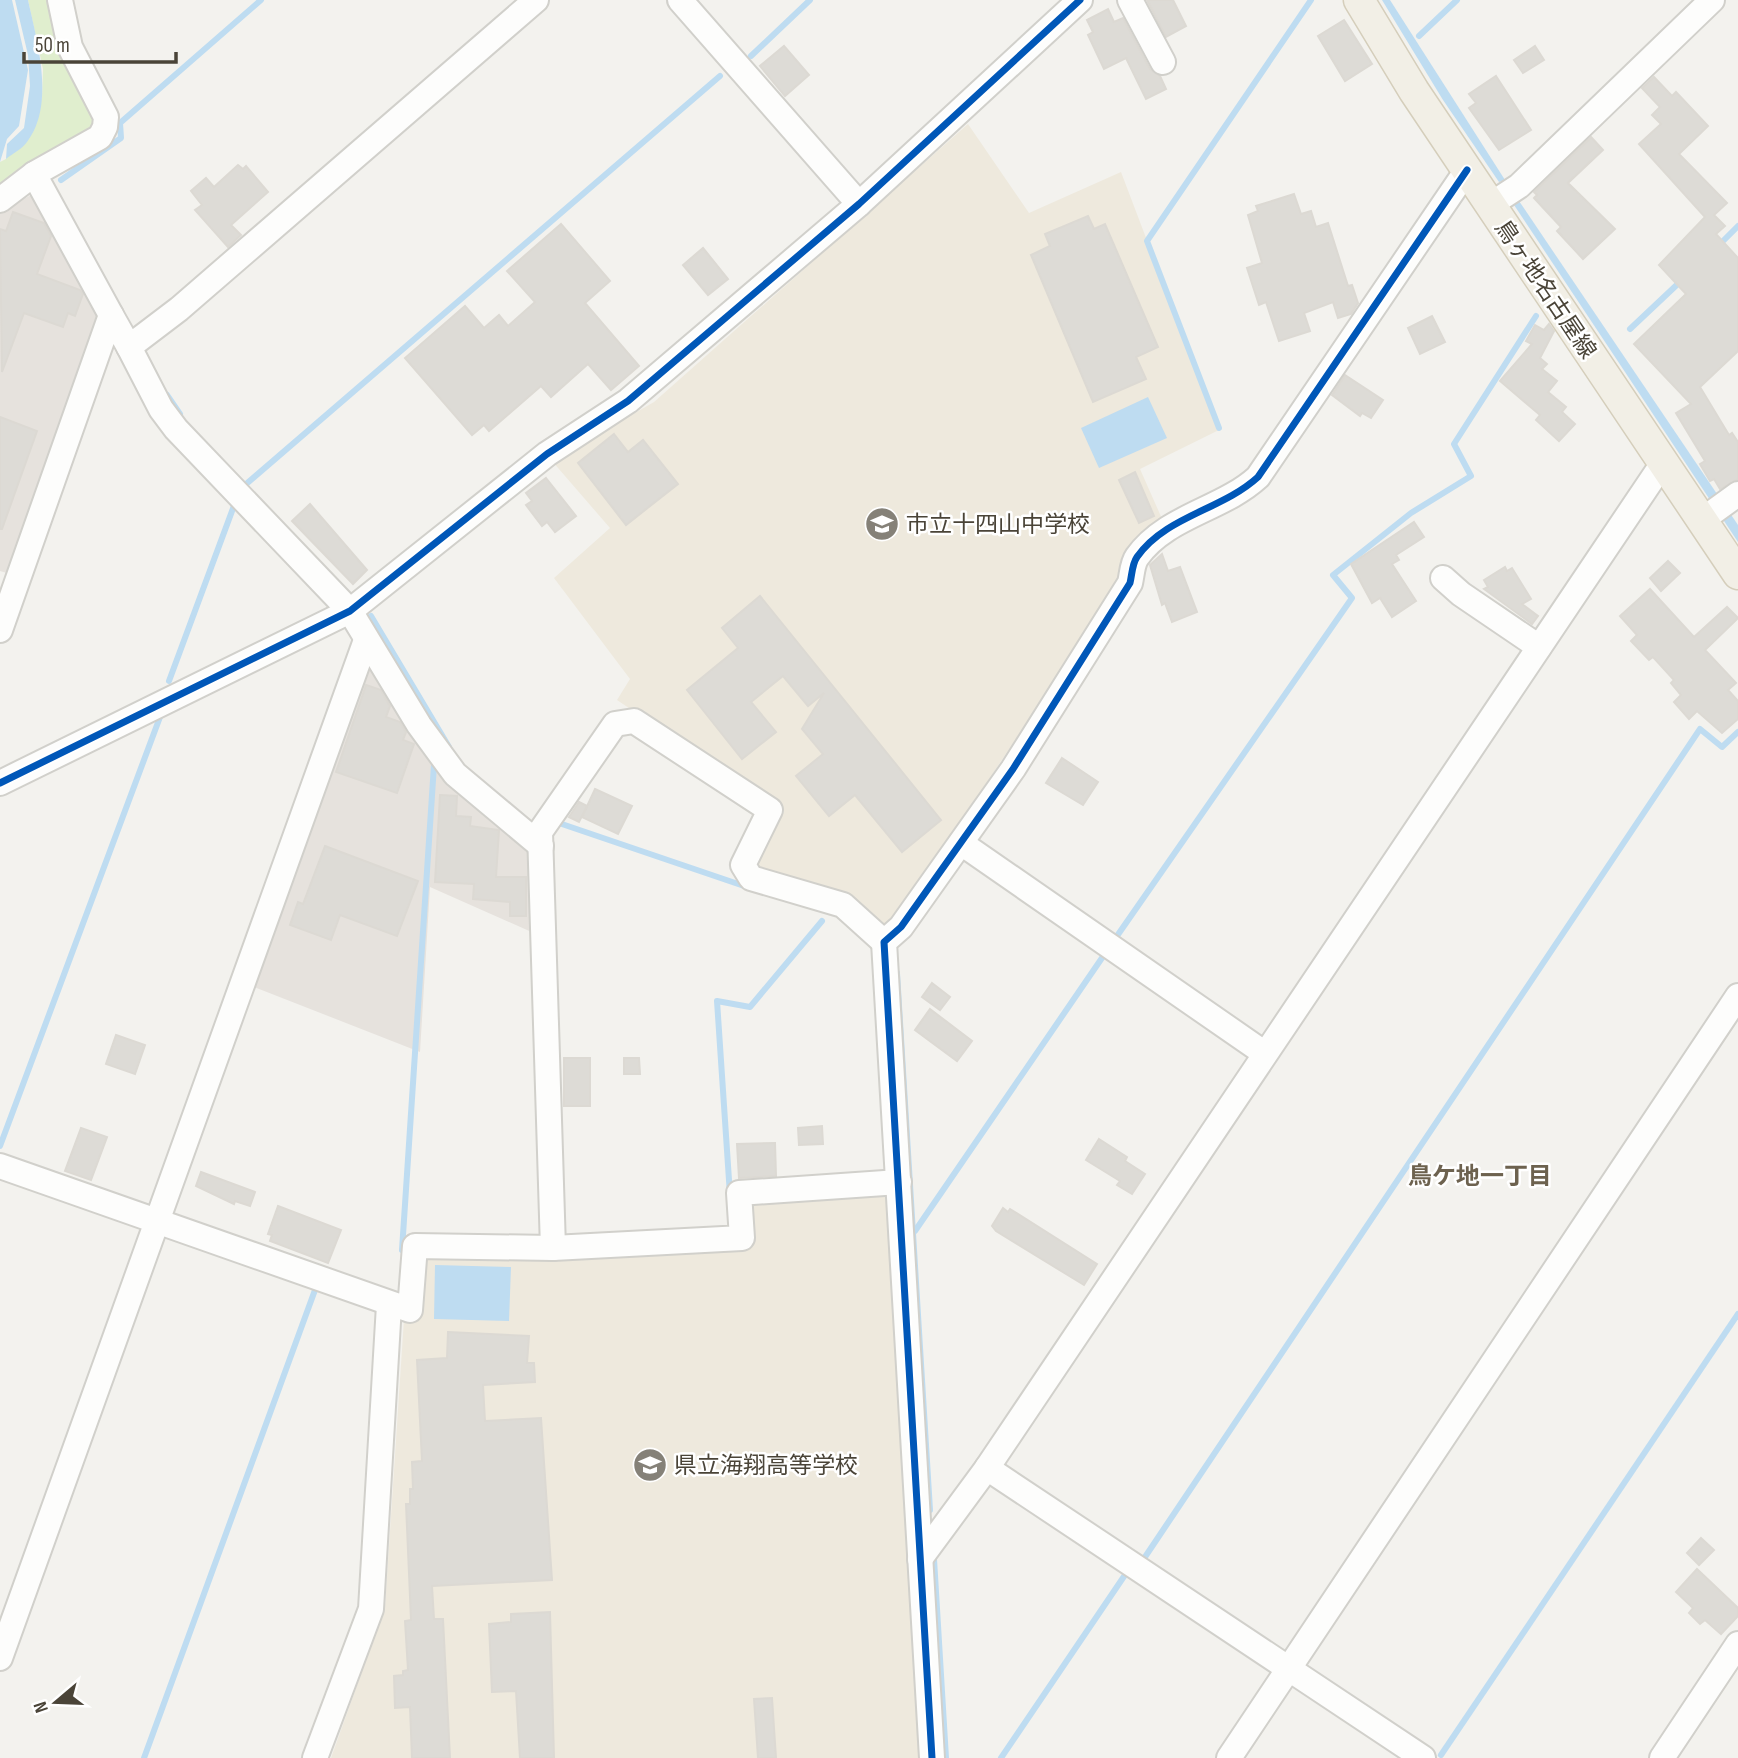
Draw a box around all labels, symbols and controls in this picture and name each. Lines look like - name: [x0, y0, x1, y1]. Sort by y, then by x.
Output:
- scale bar: [24, 21, 177, 65]
- text: 50 m: [35, 33, 70, 58]
- street label: 鳥ヶ地名古屋線: [1489, 215, 1602, 364]
- school or university icon: 市立十四山中学校: [863, 505, 901, 543]
- place label: 市立十四山中学校: [906, 511, 1090, 539]
- district label: 鳥ケ地一丁目: [1408, 1162, 1552, 1191]
- school or university icon: 県立海翔高等学校: [631, 1446, 669, 1484]
- place label: 県立海翔高等学校: [674, 1452, 858, 1480]
- north arrow: [21, 1667, 91, 1737]
- text: N: [29, 1699, 54, 1716]

